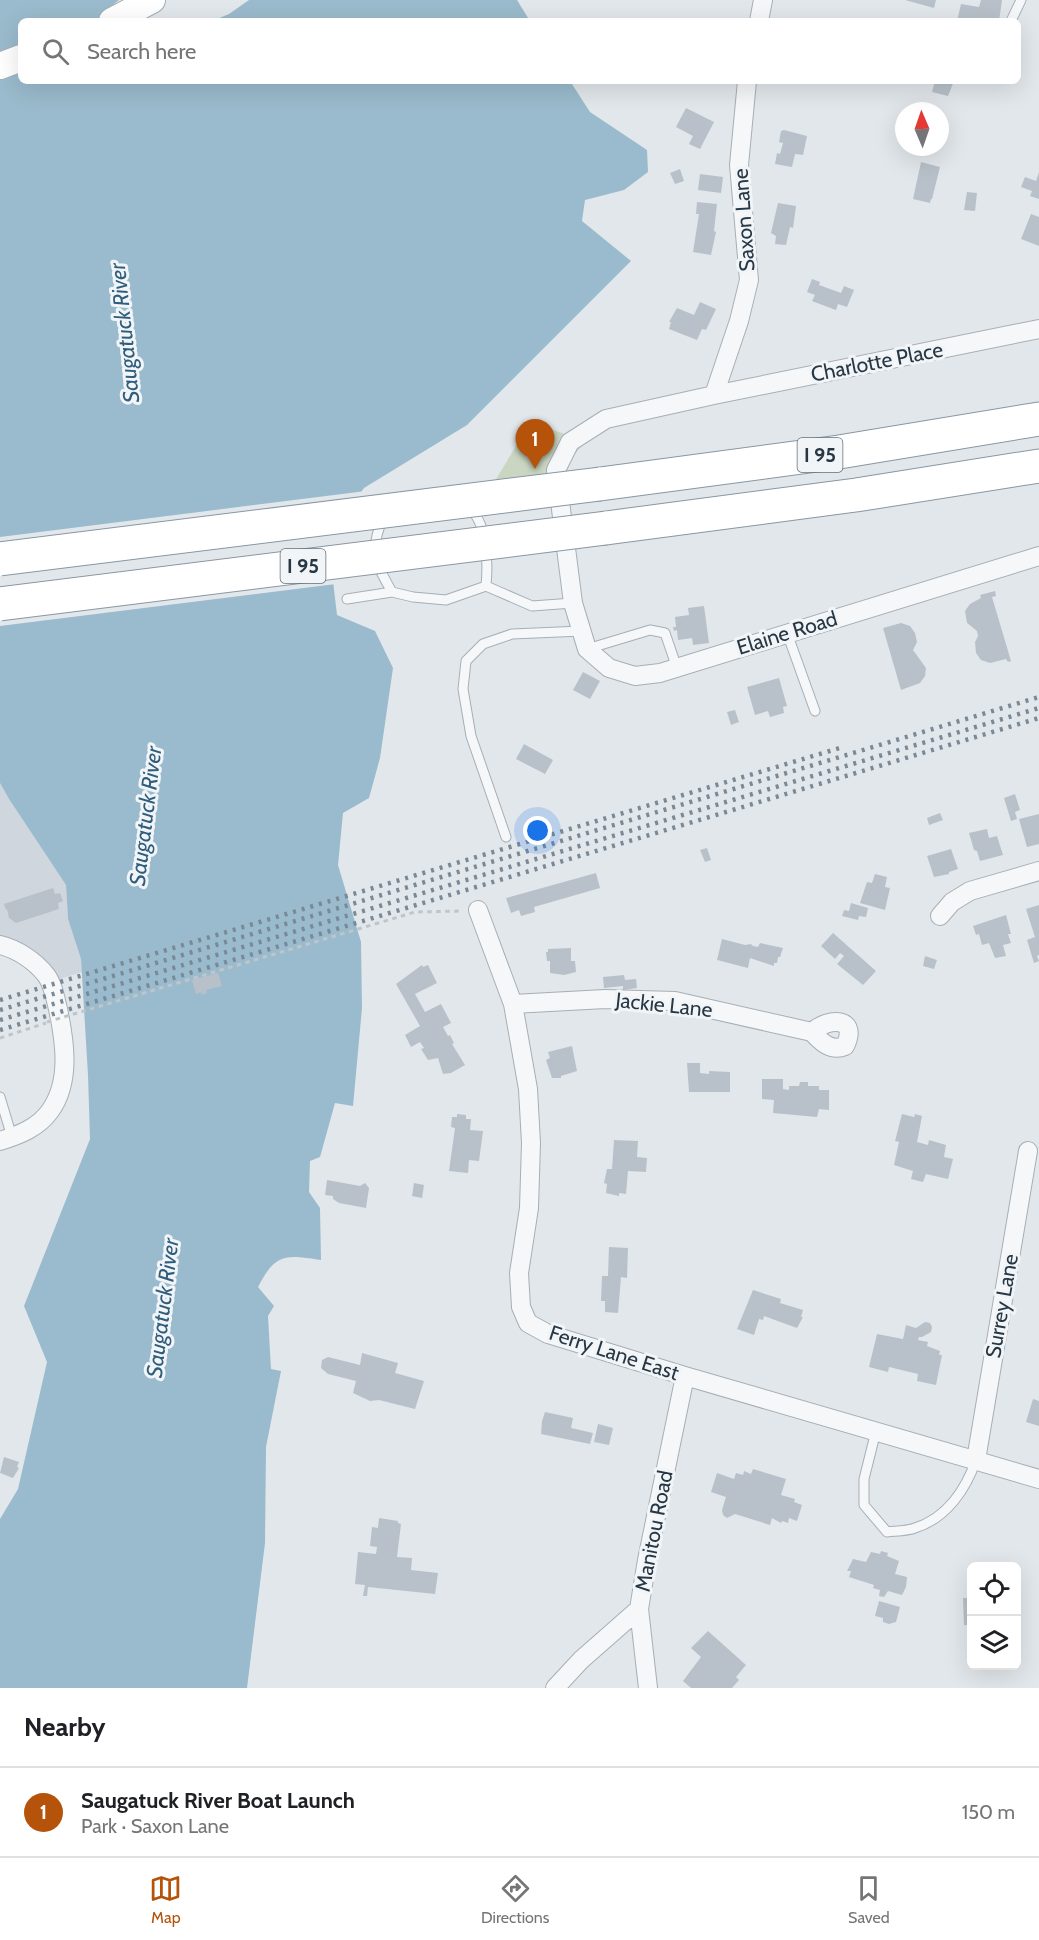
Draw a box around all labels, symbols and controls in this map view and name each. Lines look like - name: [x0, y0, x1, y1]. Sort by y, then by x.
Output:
- search box: [18, 18, 1021, 84]
- icon: search: [39, 35, 72, 68]
- text: Search here: [87, 38, 196, 65]
- north arrow: [895, 102, 949, 156]
- street label: Saxon Lane: [727, 168, 760, 272]
- water label: Saugatuck River: [104, 261, 145, 404]
- street label: Charlotte Place: [809, 336, 945, 387]
- pin: 1: [516, 420, 554, 469]
- road number: I 95: [798, 438, 842, 472]
- road number: I 95: [280, 549, 326, 583]
- street label: Elaine Road: [734, 605, 840, 660]
- water label: Saugatuck River: [124, 744, 168, 887]
- your location: [523, 816, 552, 845]
- street label: Jackie Lane: [613, 987, 714, 1022]
- water label: Saugatuck River: [141, 1236, 185, 1379]
- street label: Surrey Lane: [980, 1252, 1023, 1360]
- street label: Ferry Lane East: [546, 1320, 682, 1385]
- street label: Manitou Road: [630, 1468, 678, 1594]
- map controls: [967, 1562, 1021, 1670]
- button: locate: [967, 1562, 1021, 1616]
- button: layers: [967, 1616, 1021, 1670]
- text: Nearby: [24, 1711, 105, 1743]
- text: Saugatuck River Boat Launch: [81, 1787, 355, 1814]
- text: 1: [40, 1800, 47, 1824]
- text: 150 m: [962, 1800, 1015, 1824]
- text: Park · Saxon Lane: [81, 1814, 229, 1838]
- tab: Map: [149, 1872, 182, 1927]
- tab: Directions: [481, 1872, 549, 1927]
- tab: Saved: [848, 1872, 890, 1927]

